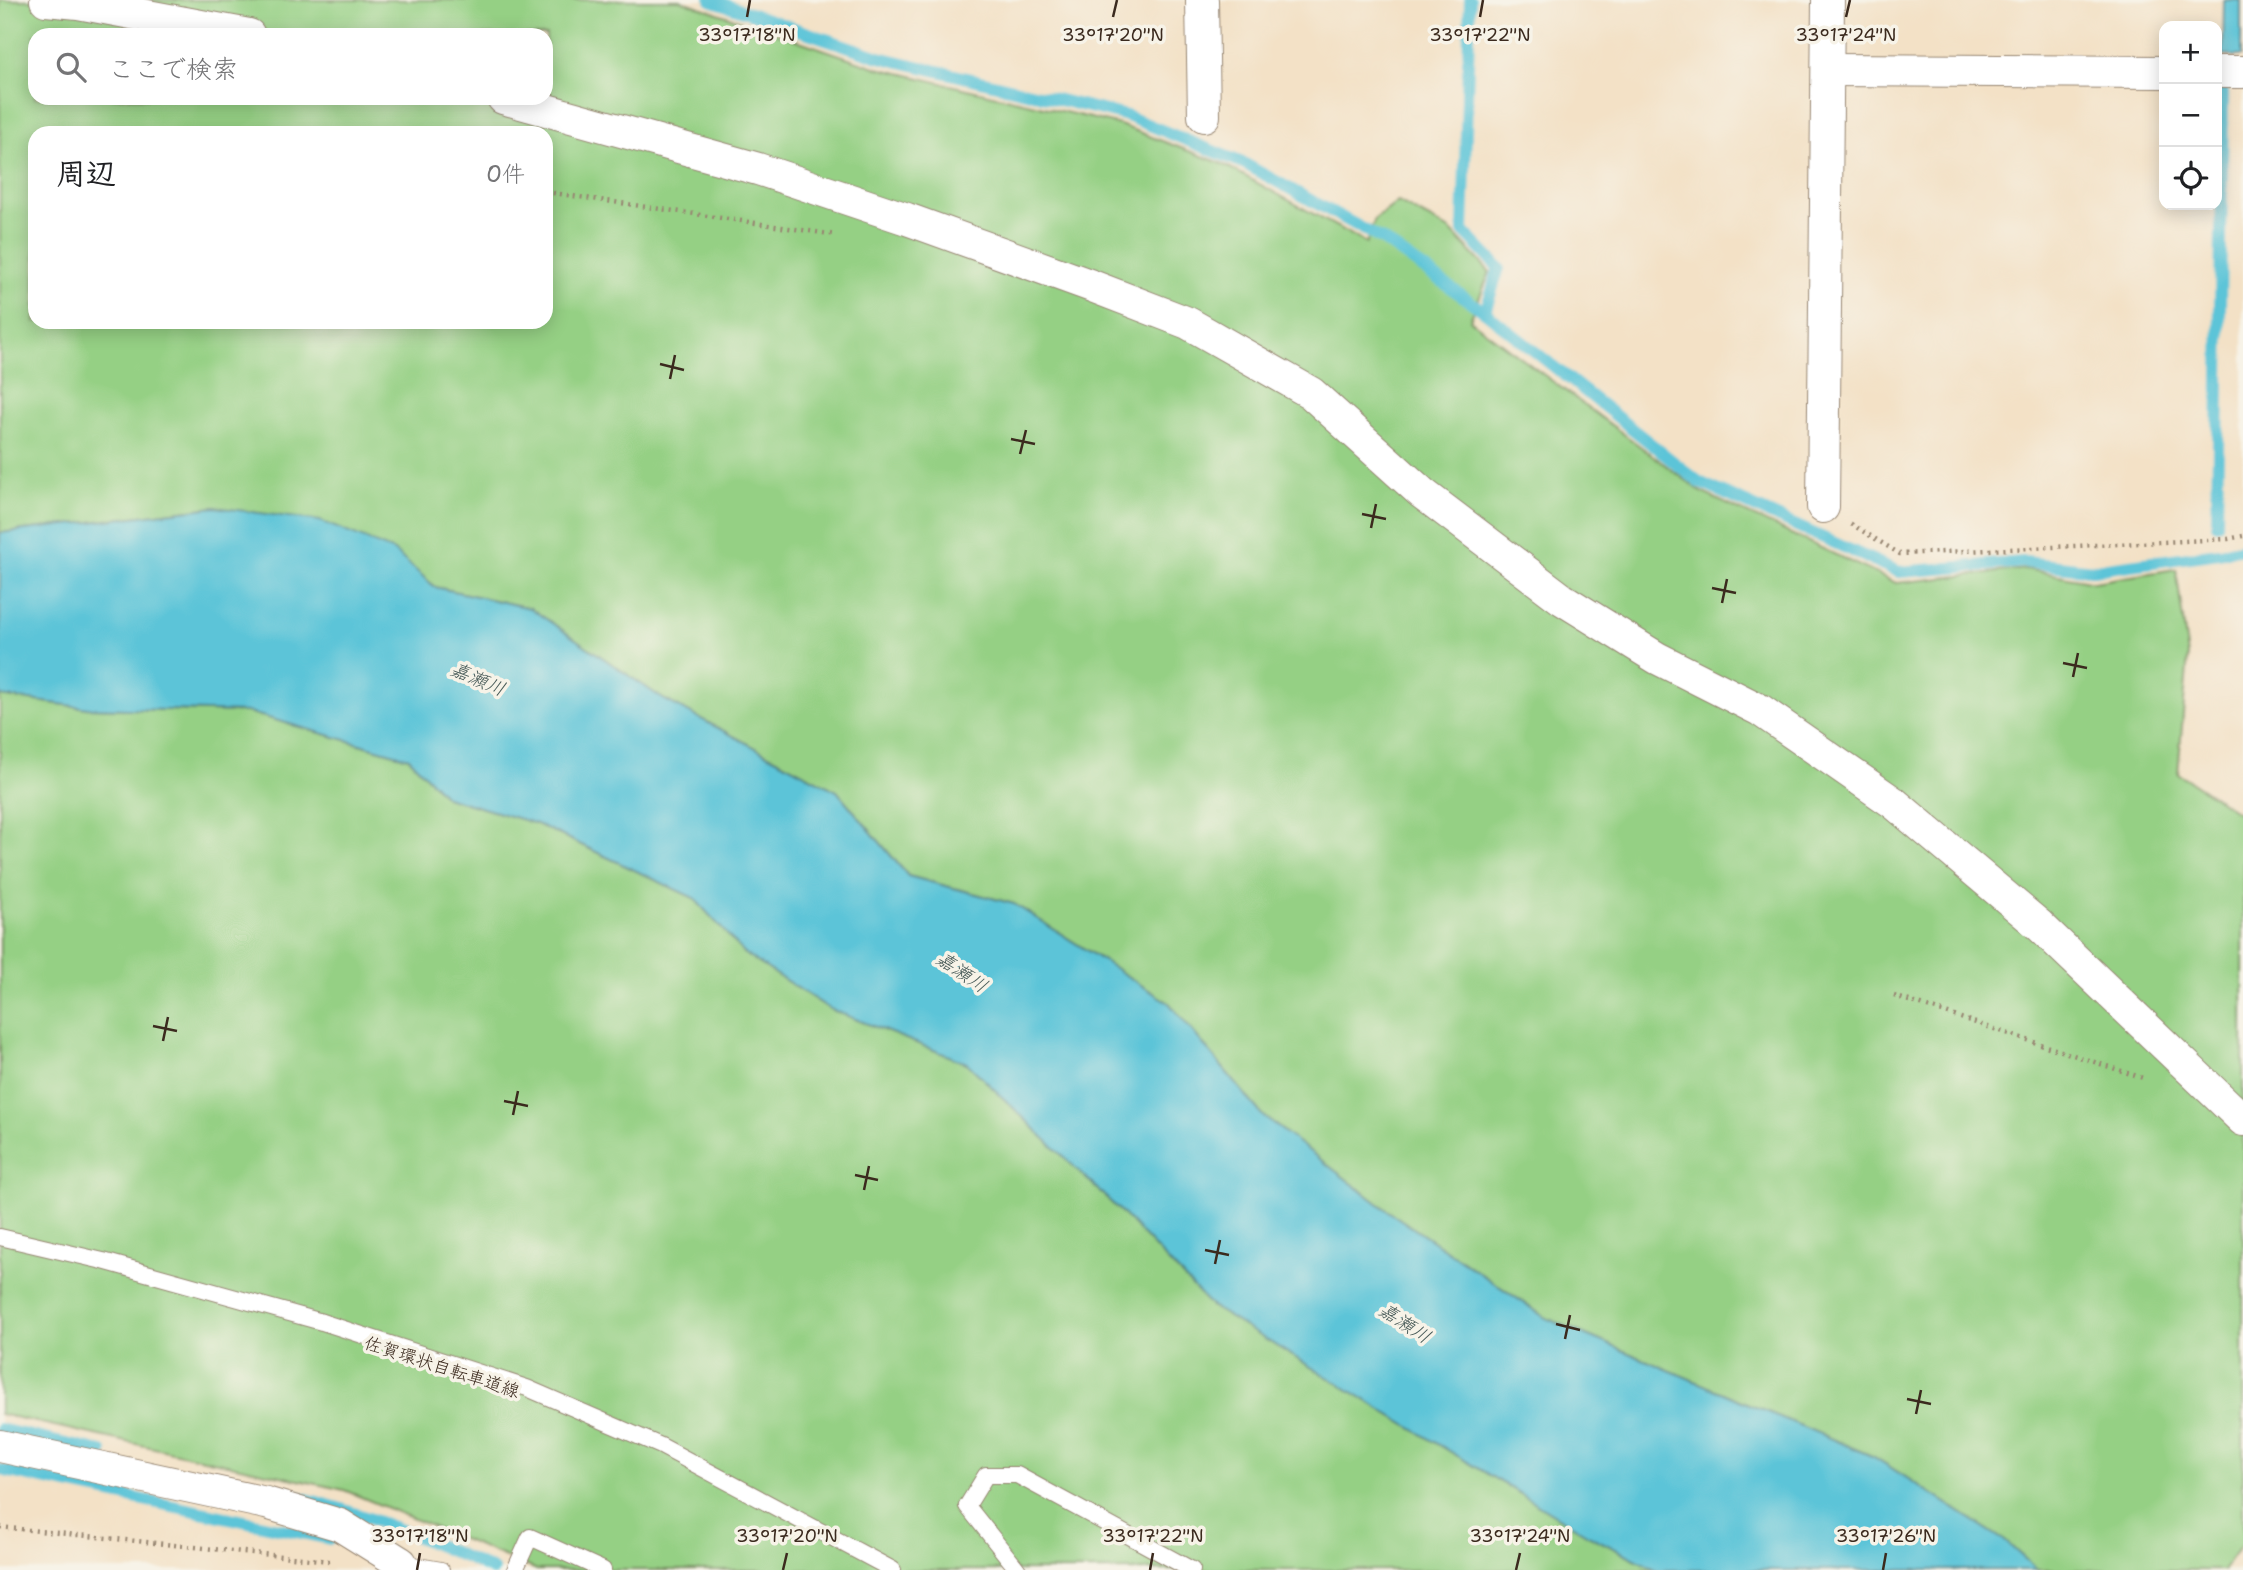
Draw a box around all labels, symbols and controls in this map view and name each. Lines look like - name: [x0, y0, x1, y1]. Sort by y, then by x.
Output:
- map controls: [2159, 21, 2222, 210]
- button: +: [2159, 21, 2222, 84]
- text: 33°17'18"N: [698, 23, 796, 47]
- text: 33°17'20"N: [1062, 23, 1164, 47]
- text: 33°17'22"N: [1429, 23, 1531, 47]
- text: 33°17'24"N: [1795, 23, 1897, 47]
- search box: [28, 28, 553, 105]
- icon: search: [52, 48, 90, 86]
- text: ここで検索: [108, 51, 238, 86]
- button: −: [2159, 84, 2222, 147]
- button: locate: [2159, 147, 2222, 210]
- text: 周辺: [56, 153, 116, 194]
- text: 0件: [486, 159, 525, 189]
- water label: 嘉瀬川: [447, 656, 509, 702]
- water label: 嘉瀬川: [931, 946, 993, 998]
- water label: 嘉瀬川: [1374, 1297, 1436, 1349]
- street label: 佐賀環状自転車道線: [361, 1331, 523, 1403]
- text: 33°17'18"N: [371, 1524, 469, 1548]
- text: 33°17'20"N: [736, 1524, 838, 1548]
- text: 33°17'22"N: [1102, 1524, 1204, 1548]
- text: 33°17'24"N: [1469, 1524, 1571, 1548]
- text: 33°17'26"N: [1836, 1524, 1936, 1548]

